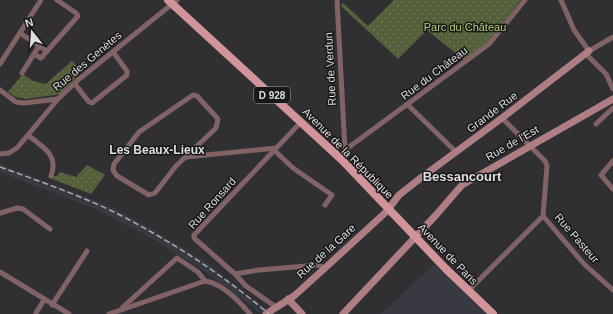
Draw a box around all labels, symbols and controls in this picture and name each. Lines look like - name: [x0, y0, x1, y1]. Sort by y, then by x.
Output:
- north arrow: [12, 12, 52, 52]
- text: N: [24, 16, 35, 29]
- park label: Parc du Château: [424, 21, 506, 33]
- street label: Rue des Genètes: [50, 29, 124, 93]
- street label: Rue de Verdun: [322, 32, 338, 106]
- street label: Rue du Château: [398, 44, 470, 102]
- road number: D 928: [254, 87, 290, 103]
- street label: Grande Rue: [464, 89, 520, 135]
- street label: Avenue de la République: [300, 105, 396, 201]
- street label: Rue de l'Est: [483, 123, 541, 163]
- district label: Les Beaux-Lieux: [109, 143, 205, 157]
- district label: Bessancourt: [423, 169, 502, 184]
- street label: Rue Ronsard: [186, 175, 238, 231]
- street label: Rue Pasteur: [552, 211, 602, 265]
- street label: Avenue de Paris: [416, 221, 481, 287]
- street label: Rue de la Gare: [294, 222, 358, 280]

